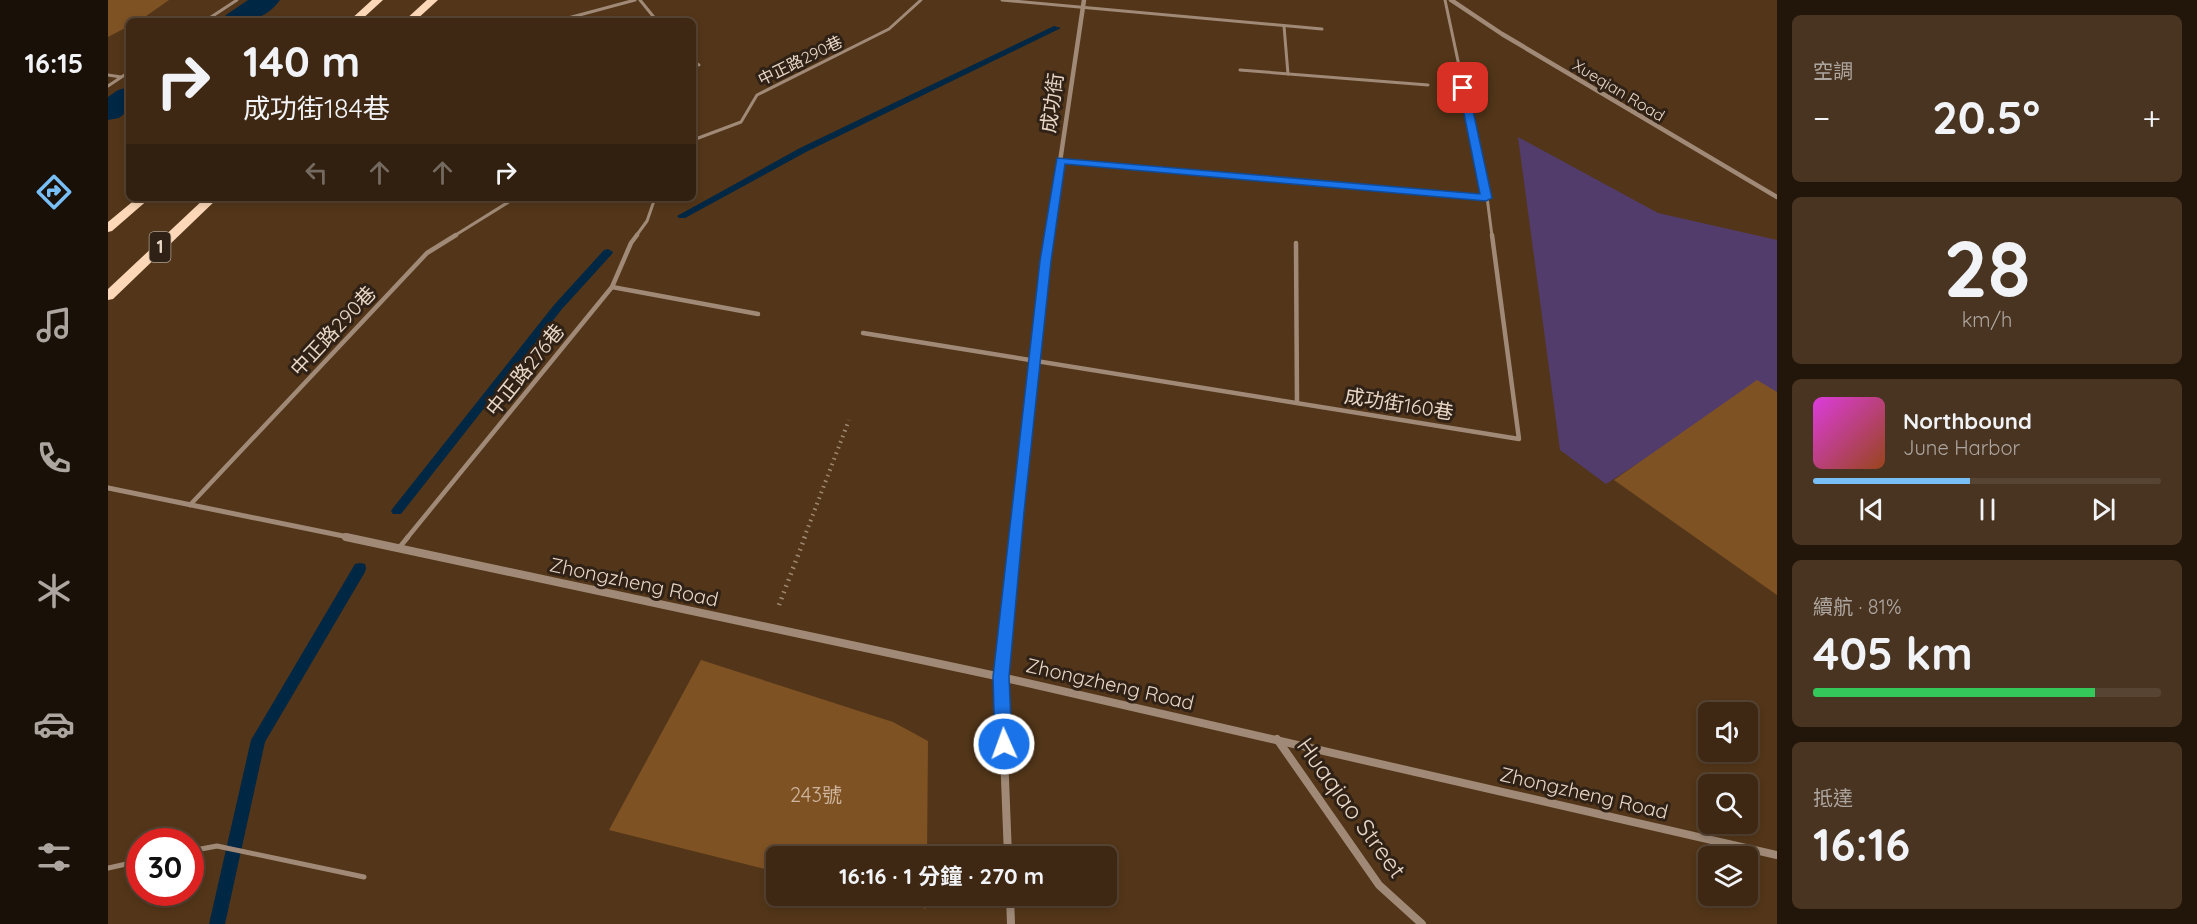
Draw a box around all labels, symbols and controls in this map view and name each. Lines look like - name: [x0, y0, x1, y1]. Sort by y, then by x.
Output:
- street label: 中正路290巷: [755, 31, 845, 89]
- text: 140 m: [243, 35, 360, 88]
- icon: right: [144, 42, 222, 120]
- text: 16:15: [25, 46, 83, 80]
- street label: Xueqian Road: [1569, 55, 1669, 125]
- text: 空調: [1813, 58, 1853, 83]
- pin: [1437, 62, 1488, 113]
- street label: 成功街: [1035, 71, 1068, 134]
- icon: arrive: [1446, 71, 1479, 104]
- text: 20.5°: [1932, 89, 2040, 145]
- text: 成功街184巷: [243, 91, 390, 125]
- text: −: [1813, 97, 1830, 138]
- text: +: [2142, 97, 2161, 138]
- icon: left: [300, 156, 333, 189]
- icon: ahead: [363, 156, 396, 189]
- icon: ahead: [426, 156, 459, 189]
- icon: right: [489, 156, 522, 189]
- icon: directions: [33, 171, 75, 213]
- text: 28: [1943, 219, 2031, 317]
- road number: 1: [150, 232, 170, 262]
- street label: 中正路290巷: [285, 280, 381, 381]
- icon: music: [33, 304, 75, 346]
- text: km/h: [1962, 307, 2012, 332]
- street label: 中正路276巷: [480, 319, 569, 421]
- street label: 成功街160巷: [1343, 383, 1455, 424]
- text: Northbound: [1903, 407, 2032, 435]
- text: June Harbor: [1903, 435, 2020, 460]
- icon: phone: [33, 437, 75, 479]
- icon: previous: [1855, 493, 1888, 526]
- icon: pause: [1971, 493, 2004, 526]
- icon: next: [2087, 493, 2120, 526]
- street label: Zhongzheng Road: [548, 551, 721, 612]
- icon: climate: [33, 570, 75, 612]
- text: 續航 · 81%: [1813, 594, 1902, 619]
- text: 405 km: [1813, 625, 1973, 681]
- street label: Zhongzheng Road: [1024, 652, 1197, 715]
- map controls: [1698, 702, 1758, 906]
- button: sound: [1698, 702, 1758, 762]
- icon: car: [33, 703, 75, 745]
- position arrow: [972, 712, 1036, 776]
- street label: Huaqiao Street: [1291, 731, 1413, 884]
- street label: Zhongzheng Road: [1498, 761, 1671, 824]
- button: search: [1698, 774, 1758, 834]
- house number: 243號: [790, 782, 842, 807]
- text: 抵達: [1813, 785, 1853, 810]
- text: 16:16: [1813, 816, 1910, 872]
- speed limit sign: 30: [126, 828, 204, 906]
- icon: filters: [33, 836, 75, 878]
- button: layers: [1698, 846, 1758, 906]
- text: 16:16 · 1 分鐘 · 270 m: [839, 862, 1044, 890]

